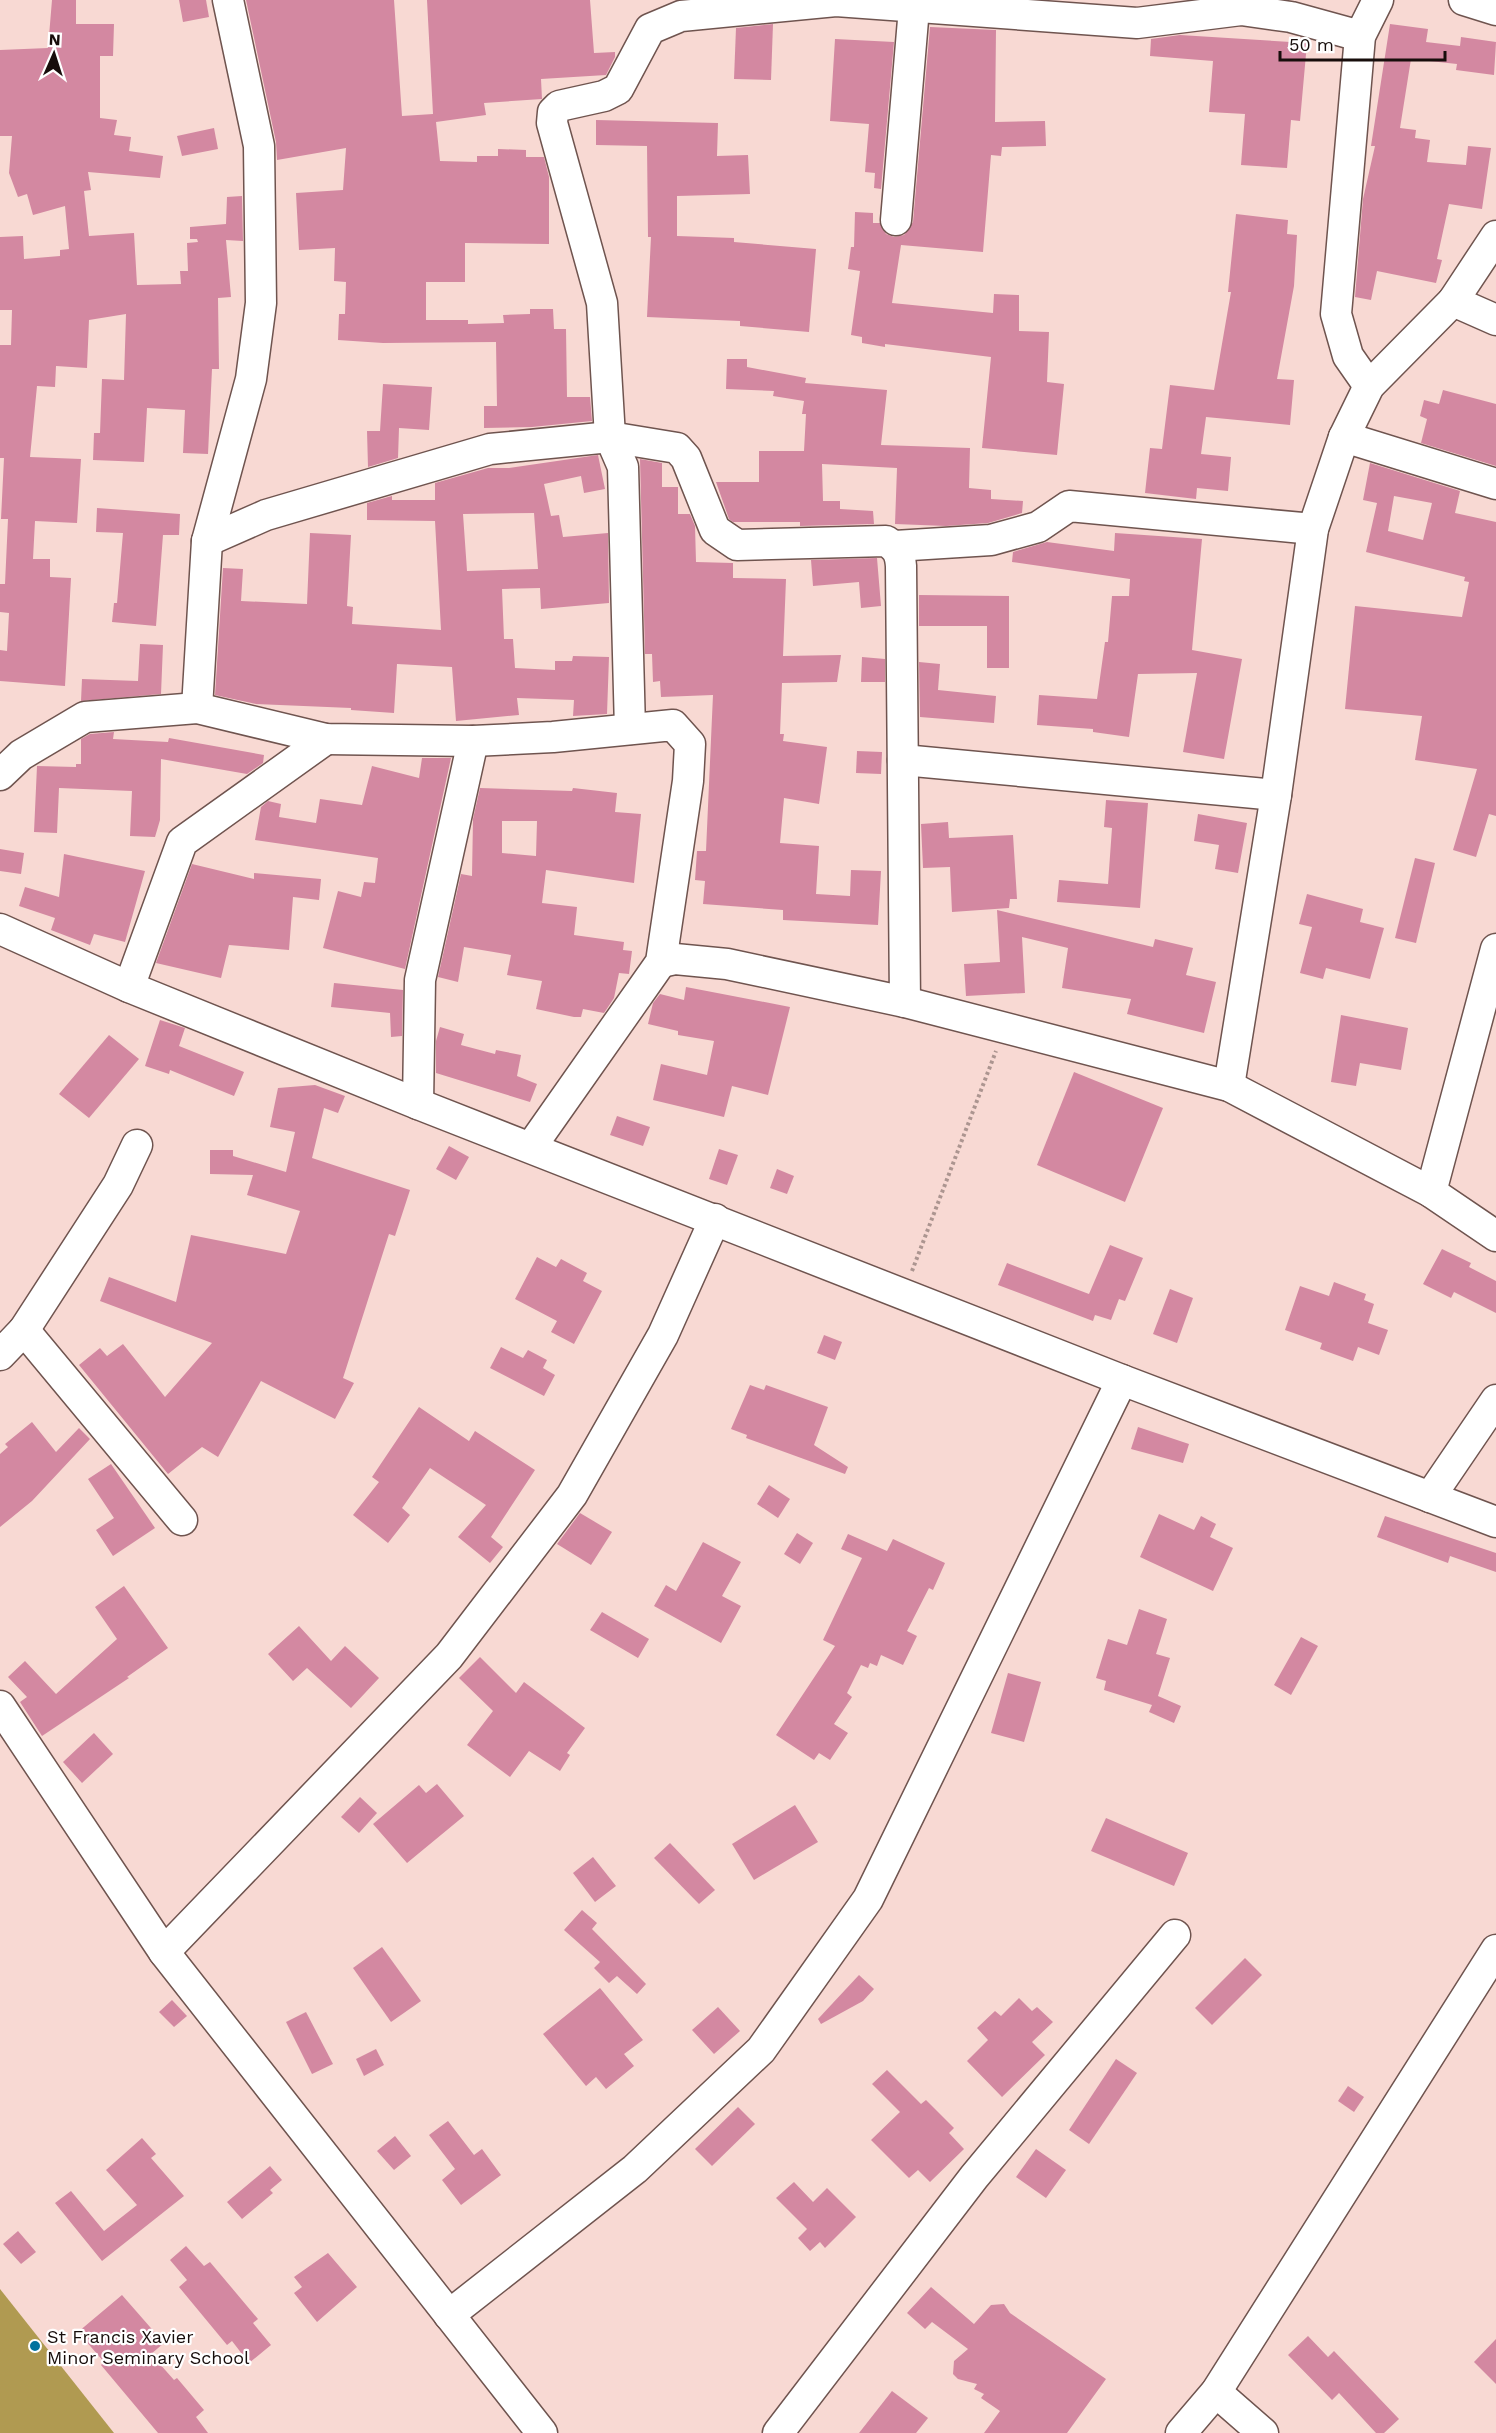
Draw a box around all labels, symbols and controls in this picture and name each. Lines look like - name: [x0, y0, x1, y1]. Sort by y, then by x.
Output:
- north arrow: [24, 24, 84, 84]
- scale bar: [1280, 24, 1445, 62]
- text: N: [48, 30, 61, 49]
- text: 50 m: [1289, 34, 1334, 55]
- place label: St Francis Xavier Minor Seminary School: [47, 2326, 250, 2368]
- marker: St Francis Xavier Minor Seminary School: [28, 2339, 42, 2353]

